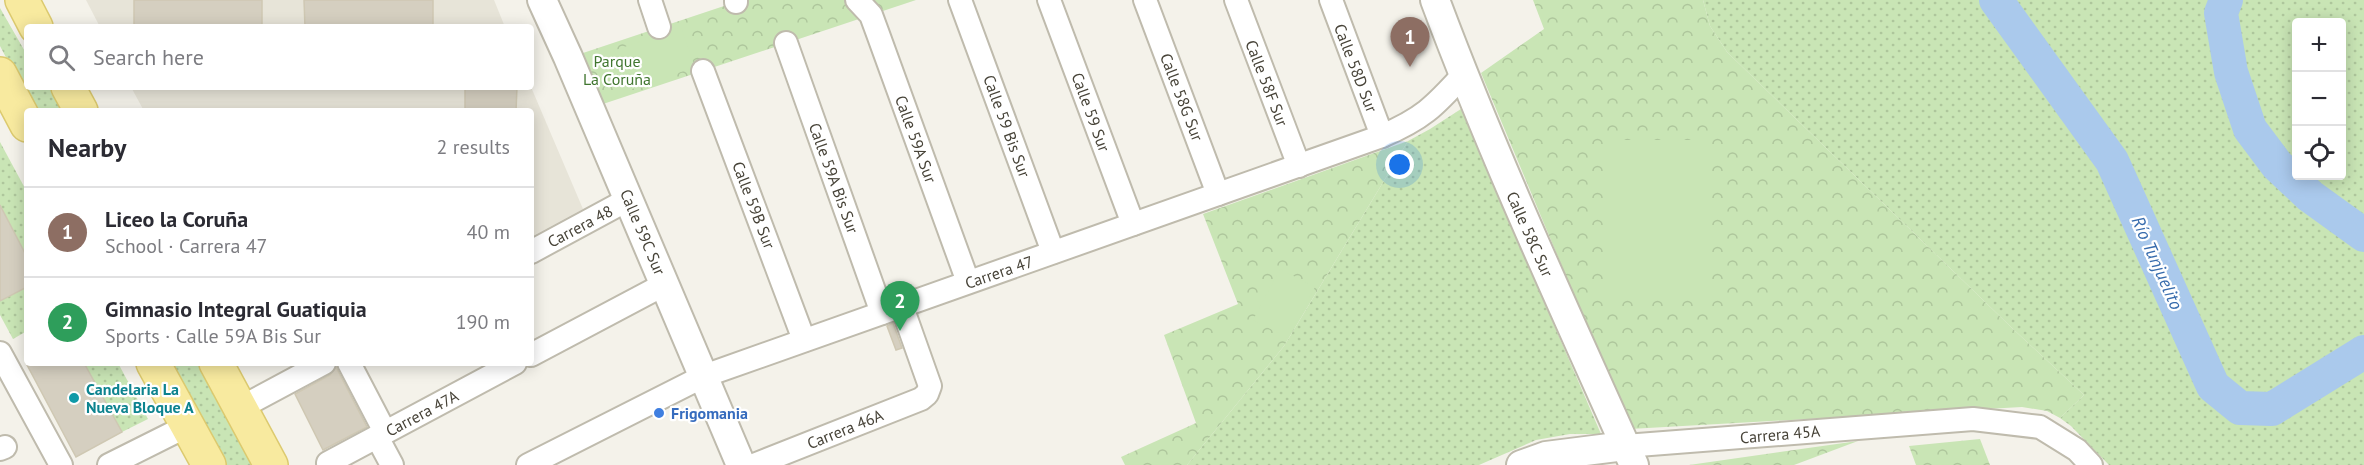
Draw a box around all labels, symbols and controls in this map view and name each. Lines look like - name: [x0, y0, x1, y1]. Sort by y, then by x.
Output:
- pin: 1: [1390, 17, 1430, 67]
- map controls: [2292, 18, 2346, 180]
- button: +: [2292, 18, 2346, 72]
- street label: Calle 58D Sur: [1330, 21, 1382, 116]
- search box: [24, 24, 534, 90]
- street label: Calle 58F Sur: [1241, 37, 1293, 130]
- icon: search: [45, 41, 78, 74]
- text: Search here: [93, 43, 204, 71]
- street label: Calle 58G Sur: [1156, 50, 1208, 144]
- park label: Parque La Coruña: [583, 51, 651, 89]
- street label: Calle 59 Sur: [1067, 70, 1115, 155]
- street label: Calle 59 Bis Sur: [979, 72, 1035, 180]
- button: −: [2292, 72, 2346, 126]
- street label: Calle 59A Sur: [891, 93, 941, 186]
- street label: Calle 59A Bis Sur: [805, 120, 863, 237]
- button: locate: [2292, 126, 2346, 180]
- text: Nearby: [48, 131, 126, 164]
- text: 2 results: [437, 134, 510, 160]
- your location: [1385, 150, 1414, 179]
- street label: Calle 59B Sur: [728, 158, 780, 252]
- street label: Calle 59C Sur: [616, 186, 670, 278]
- street label: Calle 58C Sur: [1502, 188, 1558, 280]
- street label: Carrera 48: [544, 201, 616, 251]
- text: Liceo la Coruña: [105, 205, 248, 233]
- water label: Río Tunjuelito: [2127, 212, 2188, 313]
- text: 1: [62, 219, 73, 245]
- text: 40 m: [467, 219, 510, 245]
- text: School · Carrera 47: [105, 233, 268, 259]
- street label: Carrera 47: [962, 251, 1036, 293]
- pin: 2: [880, 282, 920, 331]
- text: Gimnasio Integral Guatiquia: [105, 295, 367, 323]
- text: 2: [62, 309, 73, 335]
- text: 190 m: [456, 309, 510, 335]
- text: Sports · Calle 59A Bis Sur: [105, 323, 321, 349]
- place label: Candelaria La Nueva Bloque A: [86, 379, 194, 417]
- street label: Carrera 47A: [382, 385, 462, 440]
- marker: Candelaria La Nueva Bloque A: [67, 391, 81, 405]
- place label: Frigomania: [671, 403, 748, 423]
- street label: Carrera 46A: [804, 404, 887, 453]
- marker: Frigomania: [652, 406, 666, 420]
- street label: Carrera 45A: [1739, 420, 1821, 447]

